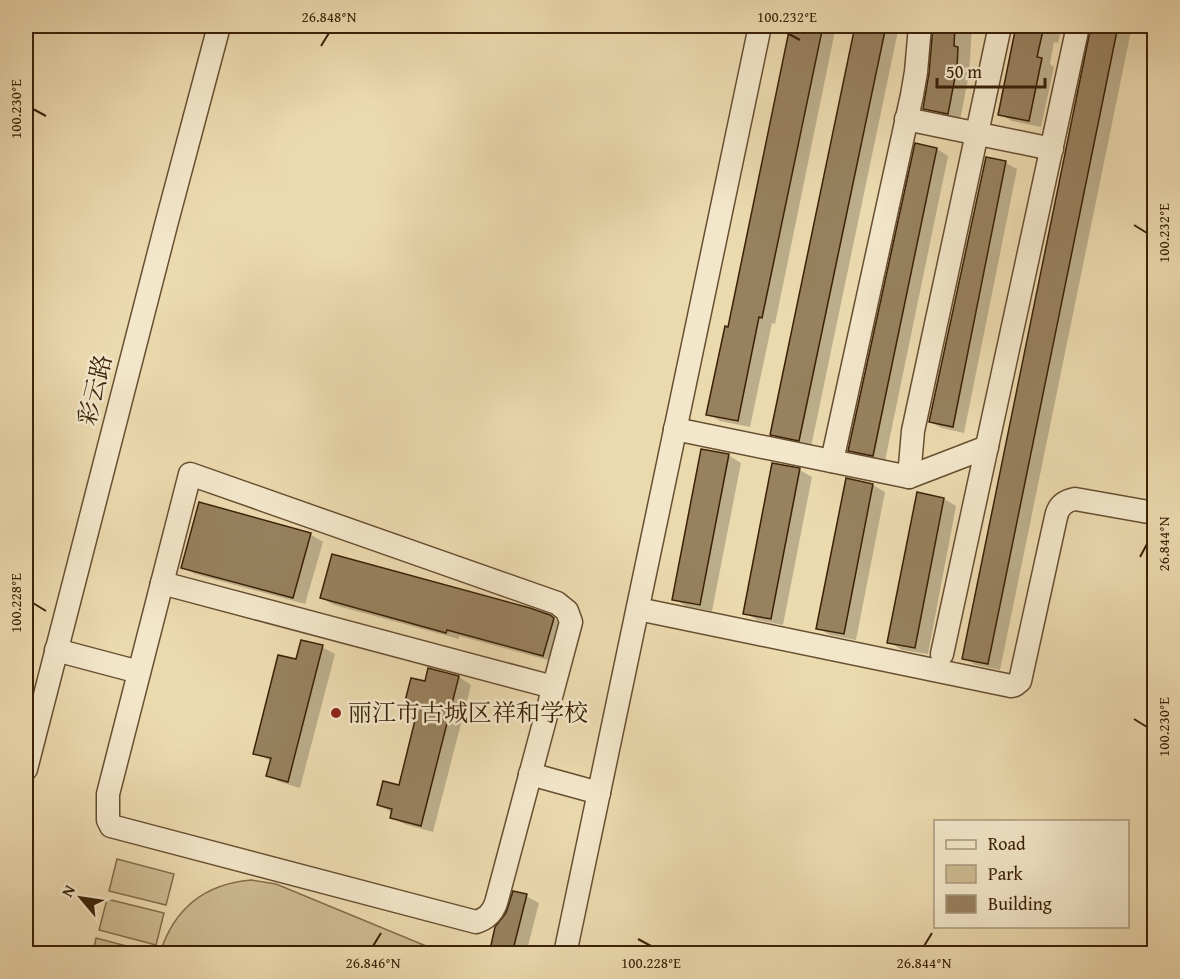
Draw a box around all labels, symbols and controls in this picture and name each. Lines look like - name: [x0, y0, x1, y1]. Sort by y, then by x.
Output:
- text: 26.848°N: [302, 6, 357, 27]
- text: 100.232°E: [757, 6, 817, 27]
- scale bar: [937, 51, 1045, 89]
- text: 50 m: [946, 58, 982, 85]
- text: 100.230°E: [5, 79, 26, 139]
- text: 100.232°E: [1153, 203, 1174, 263]
- street label: 彩云路: [69, 351, 120, 429]
- text: 26.844°N: [1153, 516, 1174, 571]
- text: 100.228°E: [5, 573, 26, 633]
- place label: 丽江市古城区祥和学校: [348, 695, 588, 730]
- text: 100.230°E: [1153, 697, 1174, 757]
- marker: 丽江市古城区祥和学校: [329, 706, 343, 720]
- legend: [934, 820, 1129, 928]
- text: Road: [988, 830, 1026, 857]
- text: Park: [988, 860, 1024, 887]
- north arrow: [51, 868, 111, 928]
- text: N: [55, 880, 81, 901]
- text: Building: [988, 890, 1052, 917]
- text: 26.846°N: [346, 952, 401, 973]
- text: 100.228°E: [621, 952, 681, 973]
- text: 26.844°N: [897, 952, 952, 973]

